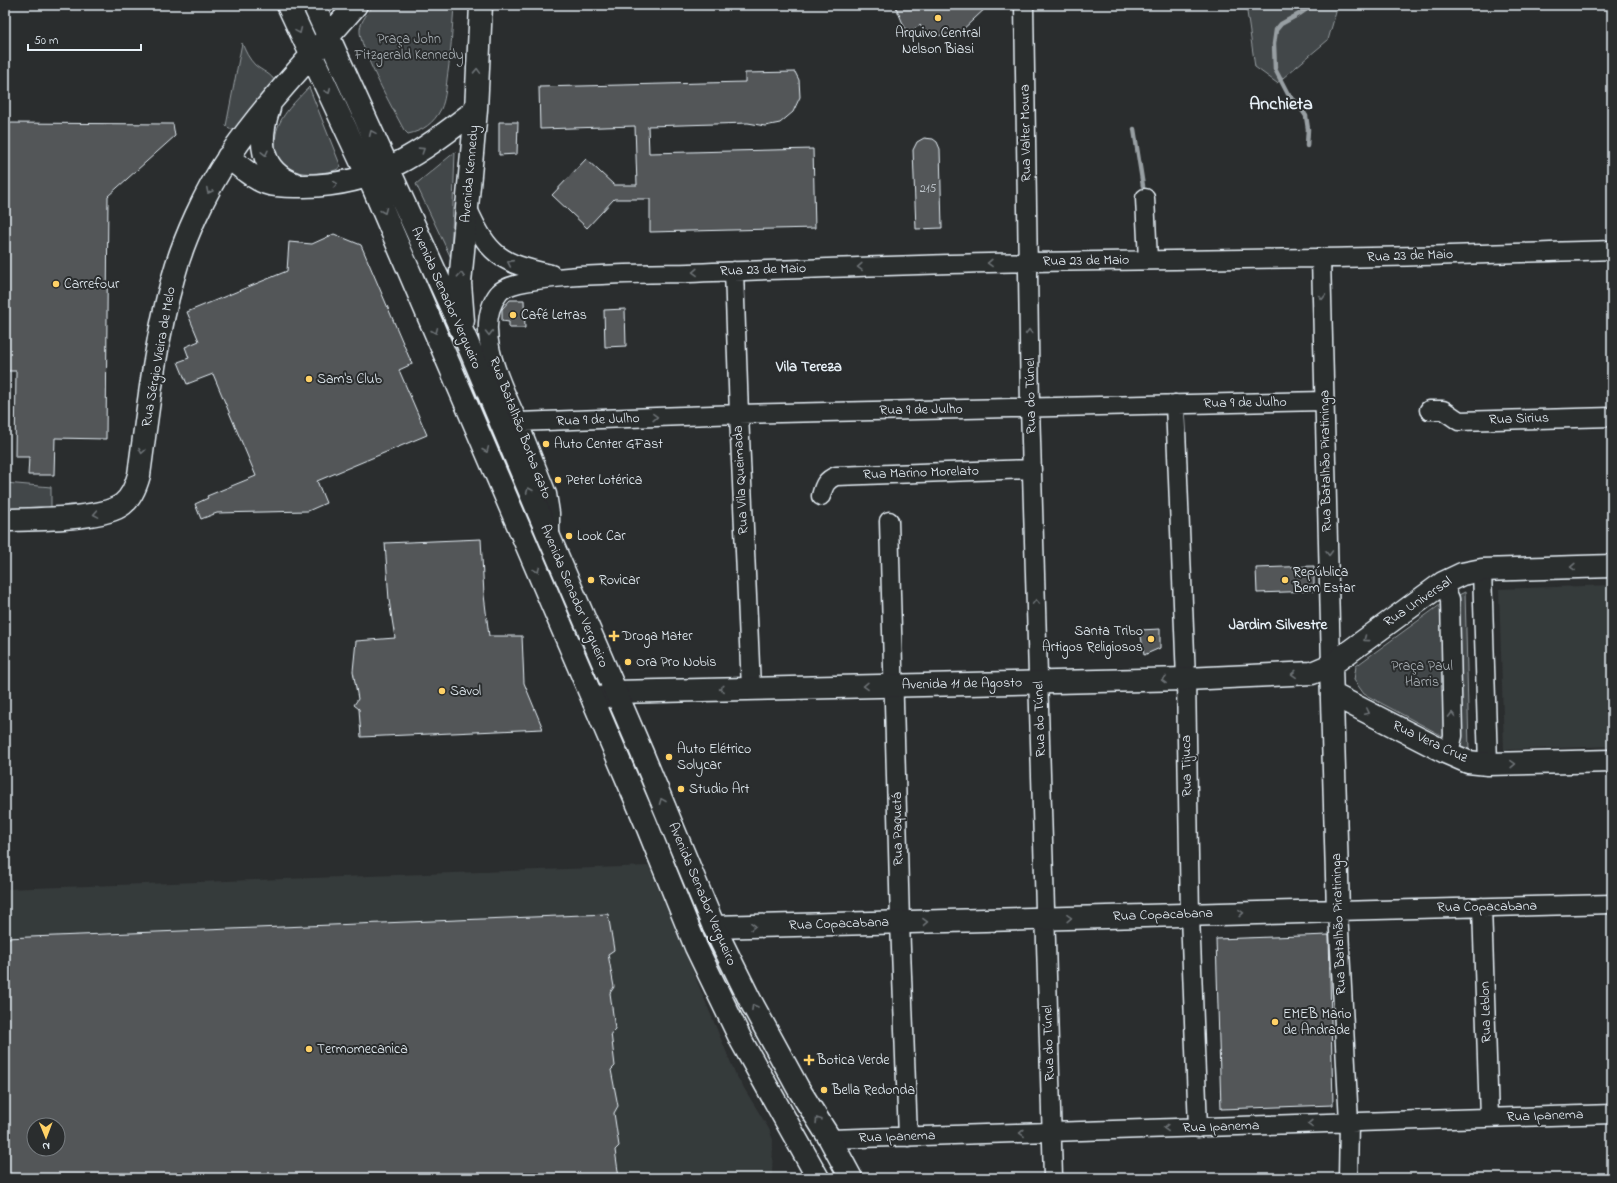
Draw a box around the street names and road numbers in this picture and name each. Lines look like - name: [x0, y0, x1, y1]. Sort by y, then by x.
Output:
- street label: Rua Valter Moura: [1015, 84, 1037, 182]
- street label: Avenida Kennedy: [455, 124, 486, 224]
- street label: Avenida Senador Vergueiro: [404, 224, 487, 373]
- street label: Rua 23 de Maio: [1366, 244, 1454, 268]
- street label: Rua 23 de Maio: [1043, 250, 1129, 272]
- street label: Rua 23 de Maio: [719, 258, 807, 282]
- street label: Rua Sérgio Vieira de Melo: [136, 285, 183, 429]
- street label: Rua Batalhão Borba Gato: [483, 354, 557, 502]
- street label: Rua do Túnel: [1020, 358, 1042, 434]
- street label: Rua Batalhão Piratininga: [1314, 390, 1339, 532]
- street label: Rua 9 de Julho: [1203, 392, 1287, 414]
- street label: Rua 9 de Julho: [879, 399, 963, 421]
- street label: Rua Sirius: [1489, 407, 1549, 431]
- street label: Rua 9 de Julho: [556, 408, 640, 432]
- street label: Rua Vila Queimada: [728, 425, 754, 535]
- street label: Rua Marino Morelato: [863, 460, 979, 486]
- street label: Avenida Senador Vergueiro: [533, 521, 614, 671]
- street label: Rua Universal: [1380, 571, 1456, 633]
- street label: Avenida 11 de Agosto: [902, 672, 1022, 697]
- street label: Rua do Túnel: [1028, 681, 1052, 757]
- street label: Rua Vera Cruz: [1389, 715, 1471, 769]
- street label: Rua Tijuca: [1176, 735, 1198, 797]
- street label: Rua Paquetá: [887, 792, 909, 866]
- street label: Avenida Senador Vergueiro: [661, 819, 742, 969]
- street label: Rua Batalhão Piratininga: [1326, 853, 1353, 995]
- street label: Rua Copacabana: [1437, 896, 1537, 918]
- street label: Rua Copacabana: [1113, 903, 1213, 927]
- street label: Rua Copacabana: [789, 912, 889, 936]
- street label: Rua Leblon: [1474, 981, 1498, 1043]
- street label: Rua do Túnel: [1037, 1005, 1061, 1081]
- street label: Rua Ipanema: [1506, 1104, 1584, 1128]
- street label: Rua Ipanema: [1182, 1115, 1260, 1139]
- street label: Rua Ipanema: [858, 1125, 936, 1149]

